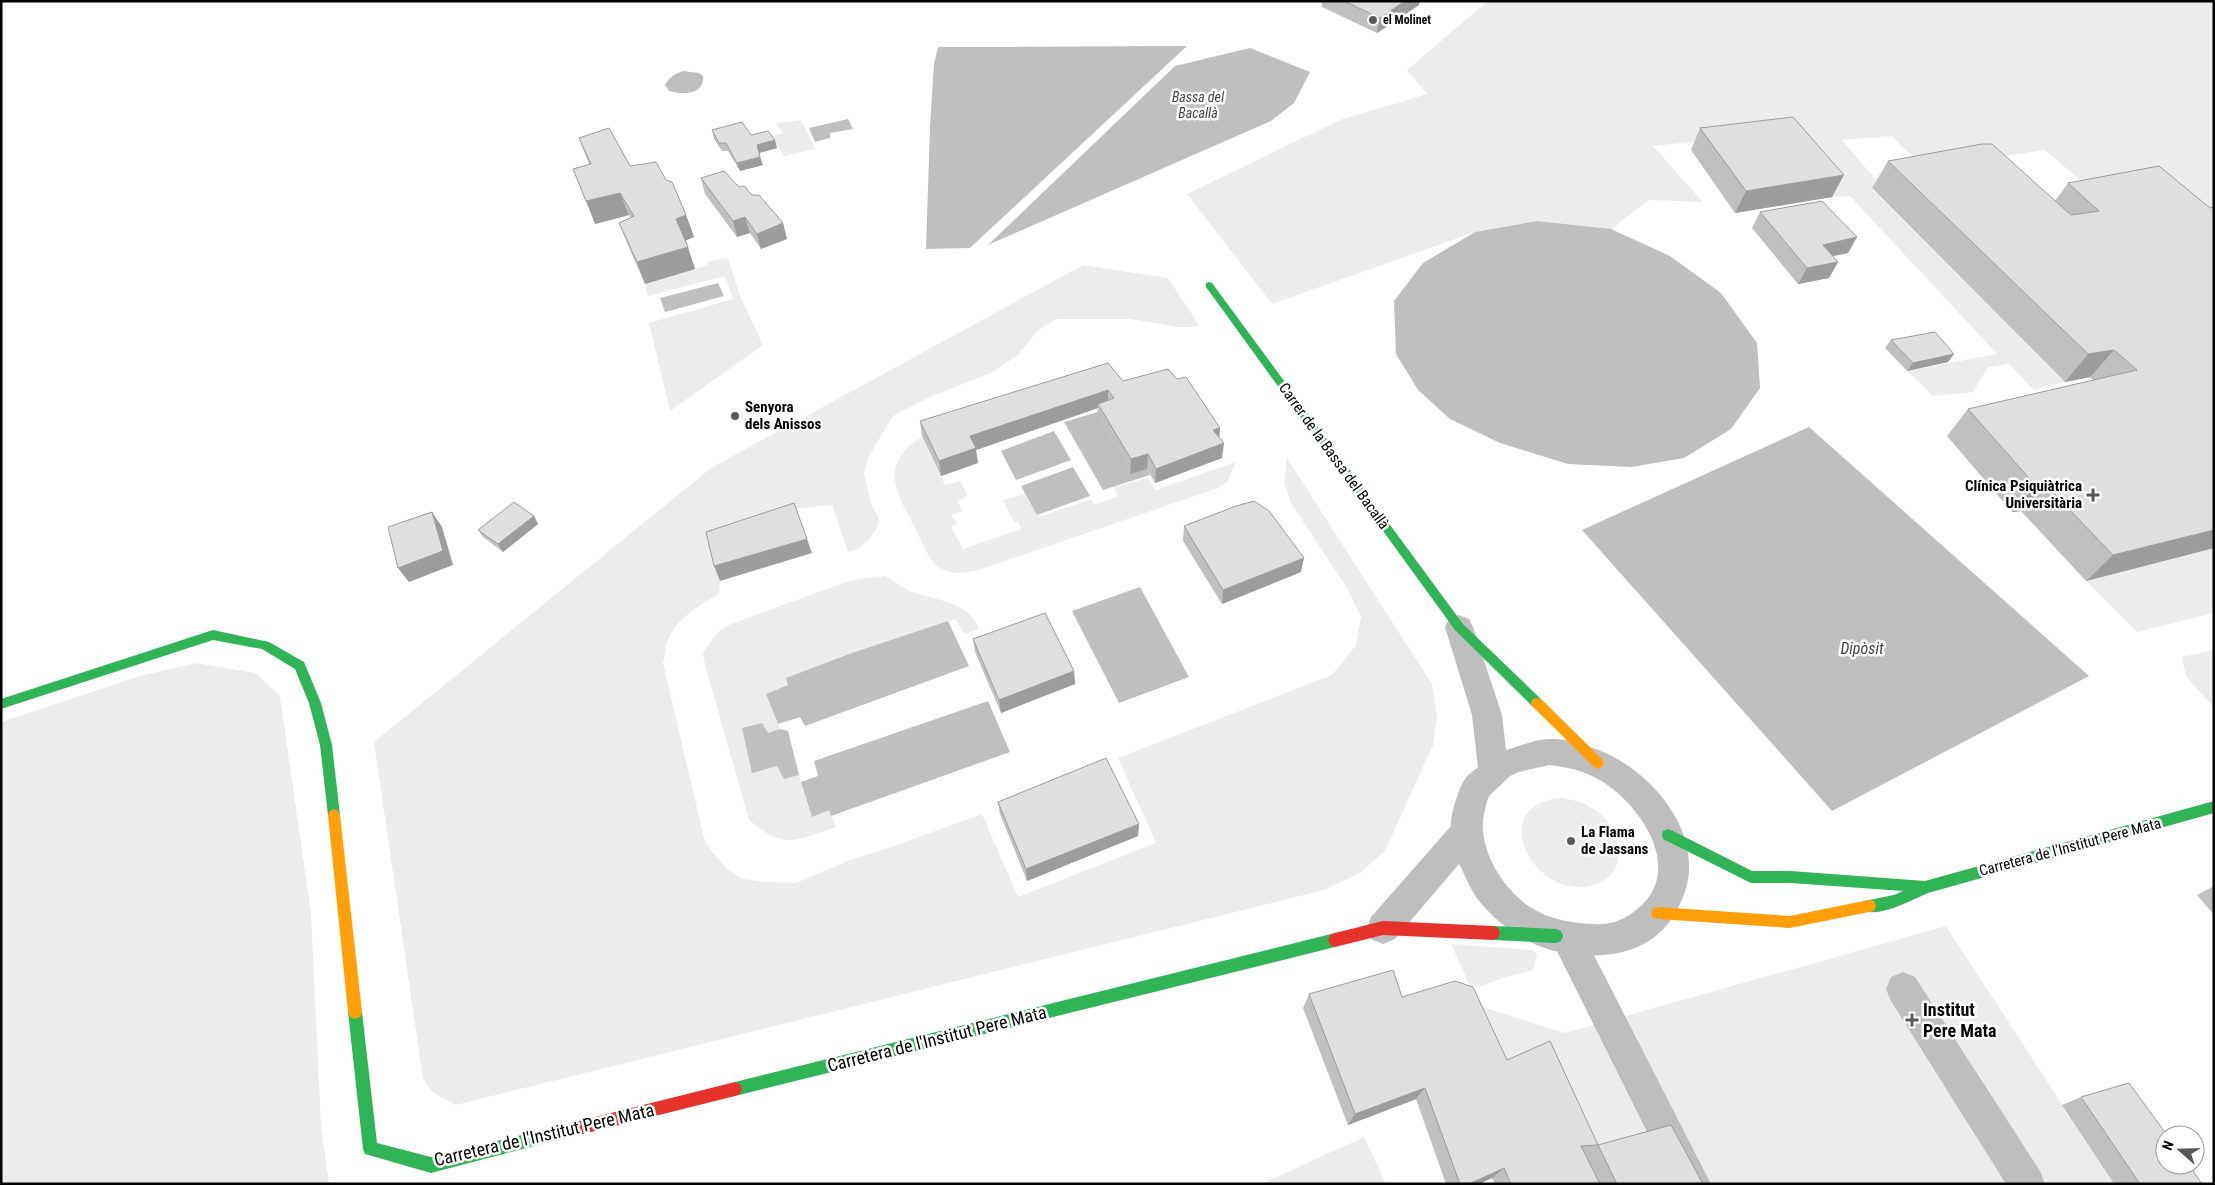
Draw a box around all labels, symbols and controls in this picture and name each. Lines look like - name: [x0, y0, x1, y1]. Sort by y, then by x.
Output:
- place label: el Molinet: [1383, 13, 1431, 27]
- marker: el Molinet: [1367, 14, 1379, 26]
- water label: Bassa del Bacallà: [1172, 89, 1225, 121]
- street label: Carrer de la Bassa del Bacallà: [1275, 379, 1393, 533]
- place label: Senyora dels Anissos: [745, 398, 822, 433]
- marker: Senyora dels Anissos: [729, 410, 741, 422]
- place label: Clínica Psiquiàtrica Universitària: [1965, 477, 2082, 512]
- marker: Clínica Psiquiàtrica Universitària: [2086, 488, 2100, 502]
- water label: Dipòsit: [1840, 639, 1884, 658]
- street label: Carretera de l'Institut Pere Mata: [1977, 814, 2163, 880]
- place label: La Flama de Jassans: [1581, 823, 1649, 858]
- marker: La Flama de Jassans: [1565, 835, 1577, 847]
- place label: Institut Pere Mata: [1923, 999, 1996, 1041]
- street label: Carretera de l'Institut Pere Mata: [825, 1001, 1049, 1076]
- marker: Institut Pere Mata: [1905, 1013, 1919, 1027]
- street label: Carretera de l'Institut Pere Mata: [432, 1099, 656, 1170]
- north arrow: [2155, 1125, 2205, 1175]
- text: N: [2159, 1139, 2177, 1152]

